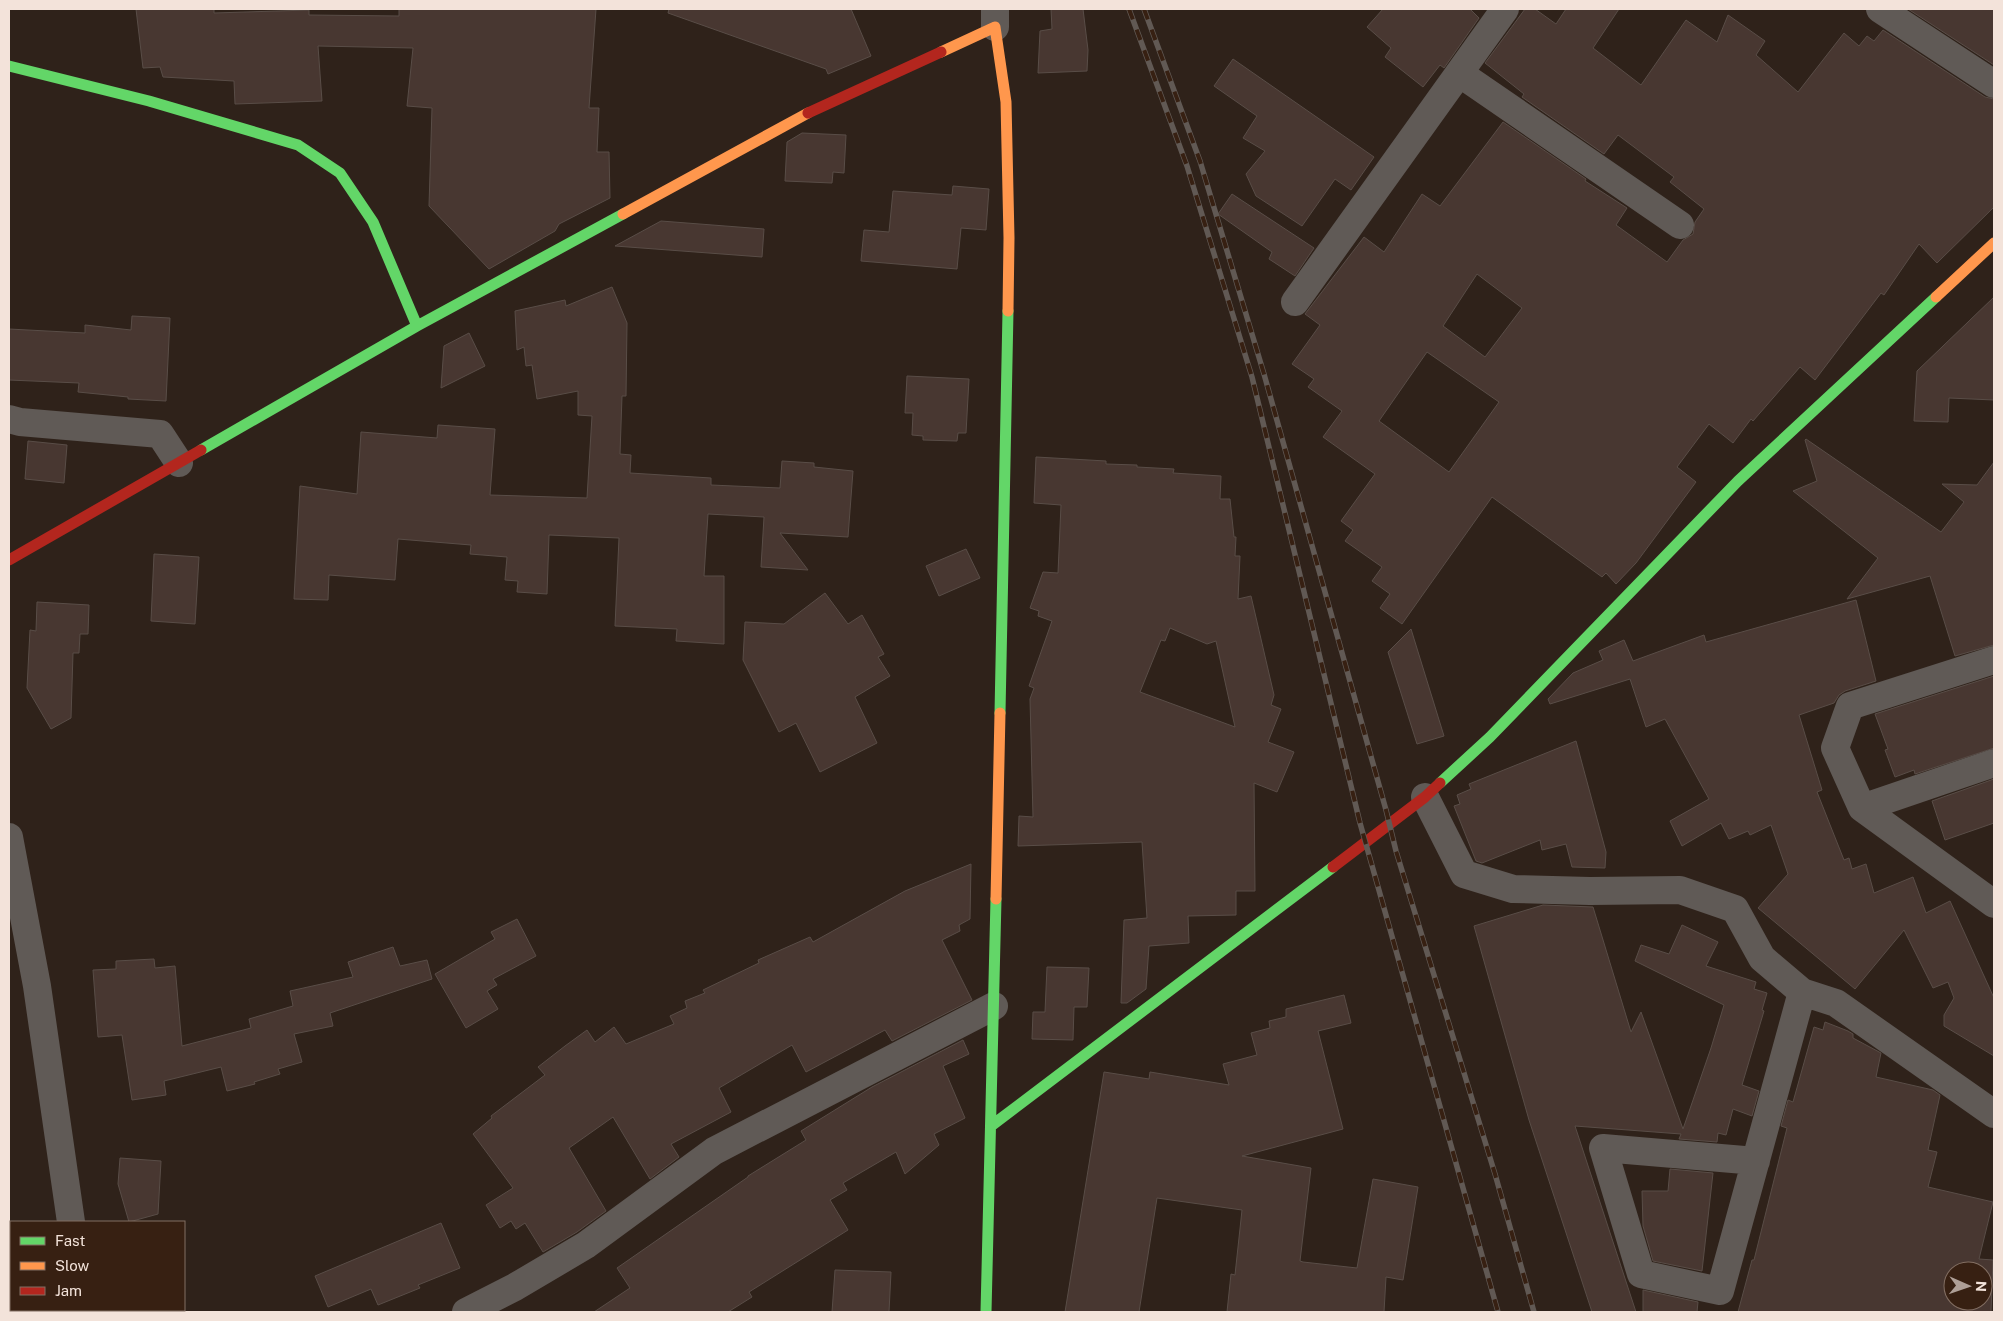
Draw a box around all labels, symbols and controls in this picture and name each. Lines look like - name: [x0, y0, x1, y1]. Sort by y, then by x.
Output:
- legend: [10, 1221, 185, 1311]
- text: Fast: [55, 1232, 85, 1249]
- text: Slow: [55, 1257, 90, 1274]
- north arrow: [1943, 1261, 1993, 1311]
- text: N: [1973, 1281, 1989, 1292]
- text: Jam: [55, 1282, 82, 1299]

